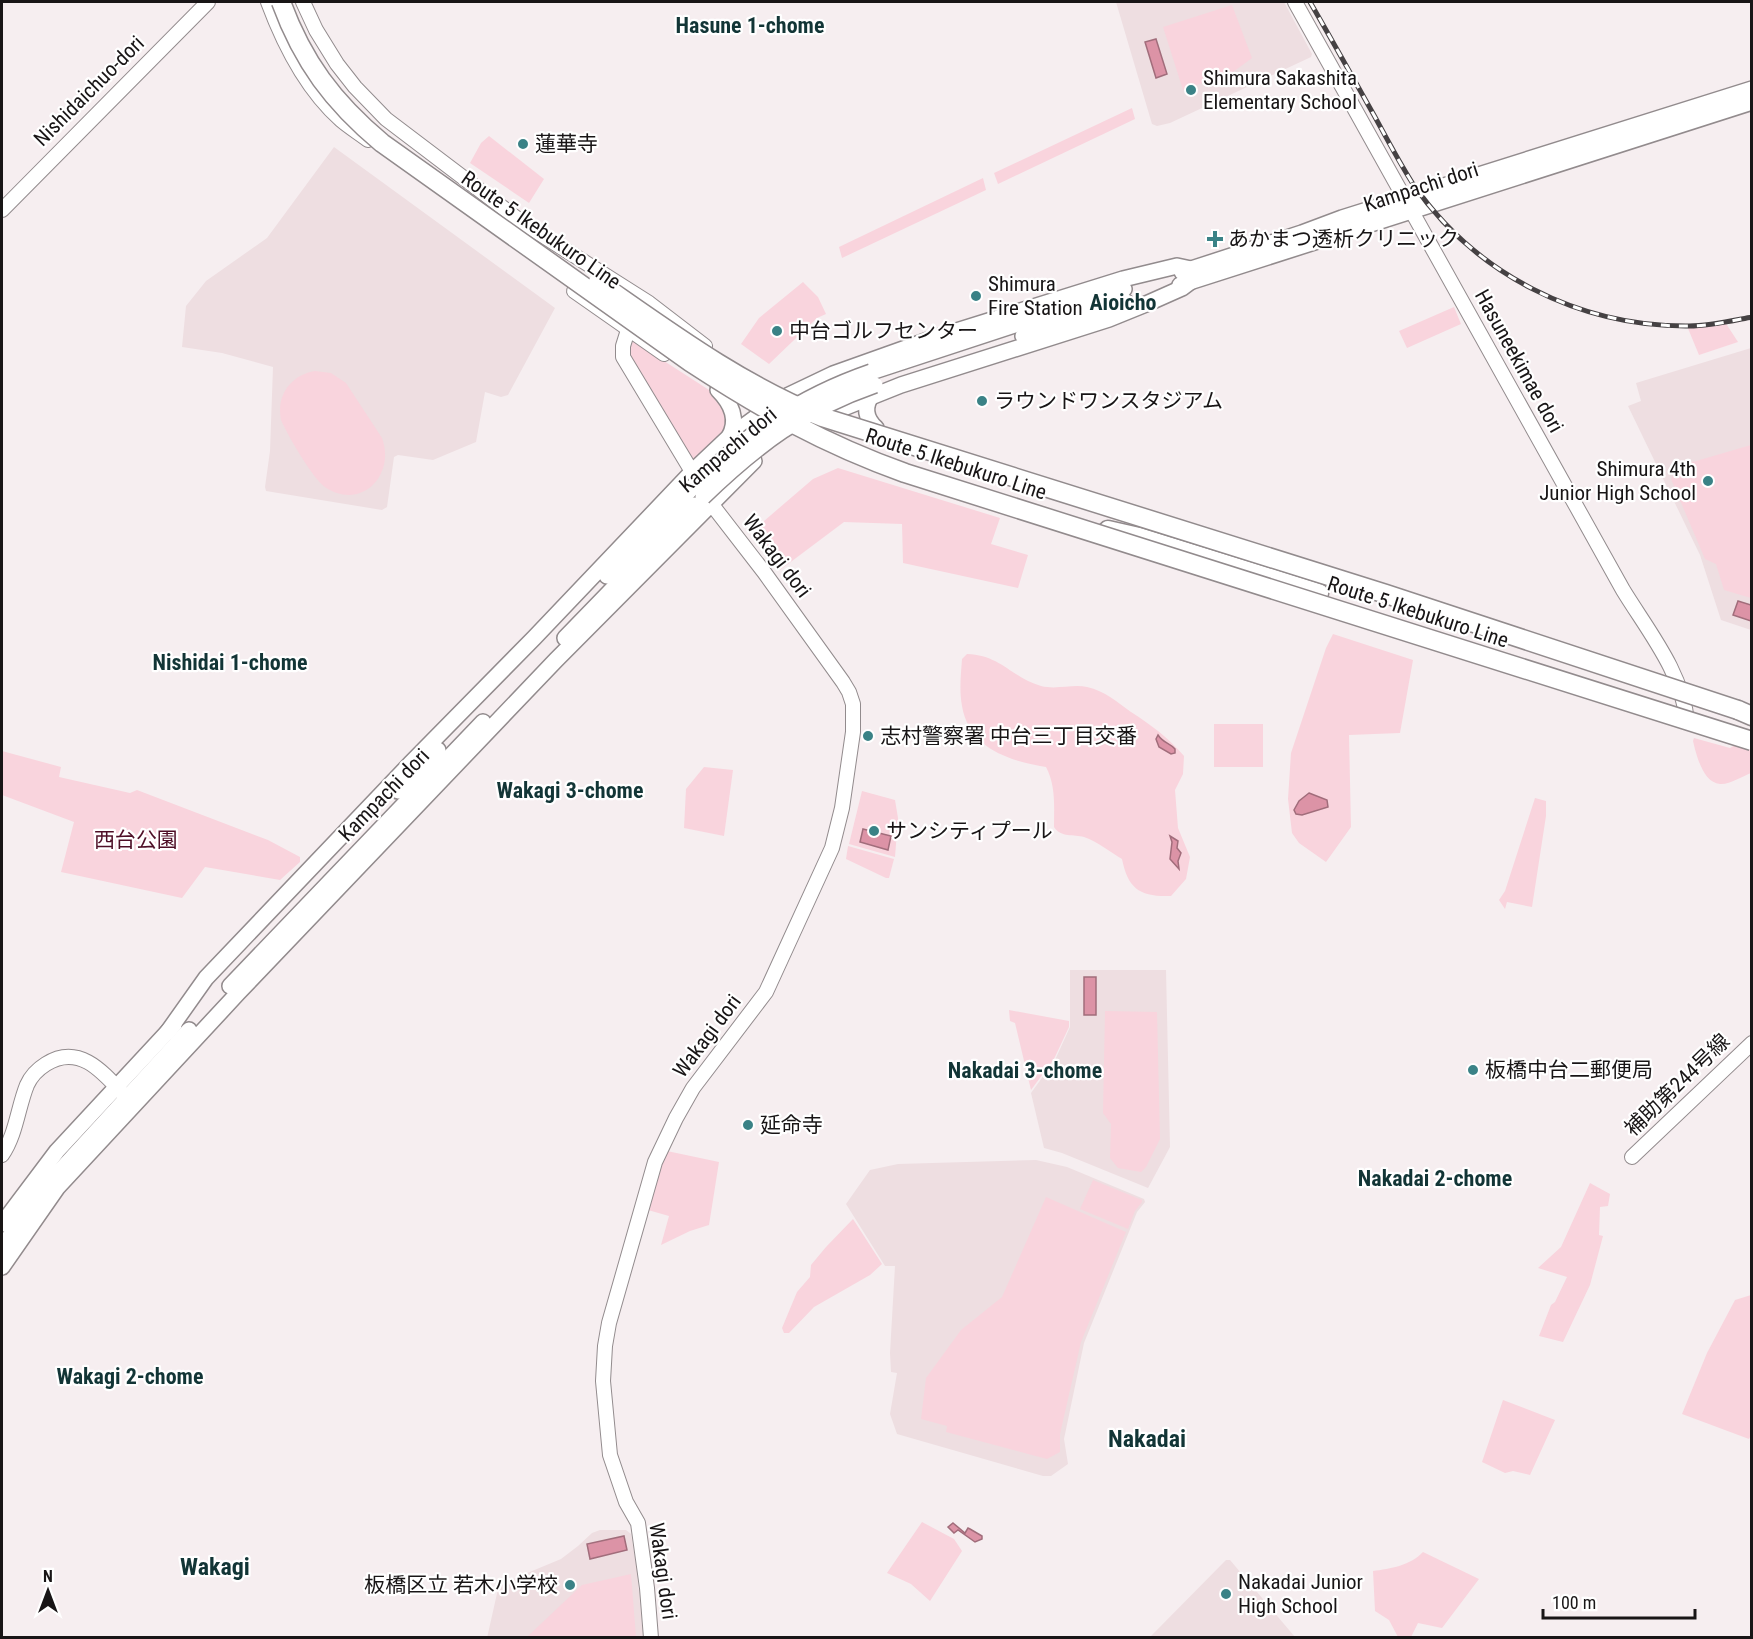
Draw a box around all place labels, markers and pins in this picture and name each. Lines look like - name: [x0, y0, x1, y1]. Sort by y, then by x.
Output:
- place label: Shimura Sakashita Elementary School: [1203, 66, 1357, 114]
- marker: Shimura Sakashita Elementary School: [1184, 83, 1198, 97]
- place label: 蓮華寺: [535, 132, 598, 156]
- marker: 蓮華寺: [516, 137, 530, 151]
- place label: あかまつ透析クリニック: [1228, 227, 1459, 251]
- marker: あかまつ透析クリニック: [1206, 230, 1224, 248]
- place label: Shimura Fire Station: [988, 272, 1083, 320]
- marker: Shimura Fire Station: [969, 289, 983, 303]
- place label: 中台ゴルフセンター: [789, 319, 978, 343]
- marker: 中台ゴルフセンター: [770, 324, 784, 338]
- place label: ラウンドワンスタジアム: [994, 389, 1223, 413]
- marker: ラウンドワンスタジアム: [975, 394, 989, 408]
- place label: Shimura 4th Junior High School: [1539, 457, 1696, 505]
- marker: Shimura 4th Junior High School: [1701, 474, 1715, 488]
- place label: 志村警察署 中台三丁目交番: [880, 724, 1137, 748]
- marker: 志村警察署 中台三丁目交番: [861, 729, 875, 743]
- place label: サンシティプール: [886, 819, 1053, 843]
- marker: サンシティプール: [867, 824, 881, 838]
- place label: 板橋中台二郵便局: [1485, 1058, 1653, 1082]
- marker: 板橋中台二郵便局: [1466, 1063, 1480, 1077]
- place label: 延命寺: [760, 1113, 823, 1137]
- marker: 延命寺: [741, 1118, 755, 1132]
- place label: Nakadai Junior High School: [1238, 1570, 1363, 1618]
- place label: 板橋区立 若木小学校: [364, 1573, 558, 1597]
- marker: 板橋区立 若木小学校: [563, 1578, 577, 1592]
- marker: Nakadai Junior High School: [1219, 1587, 1233, 1601]

